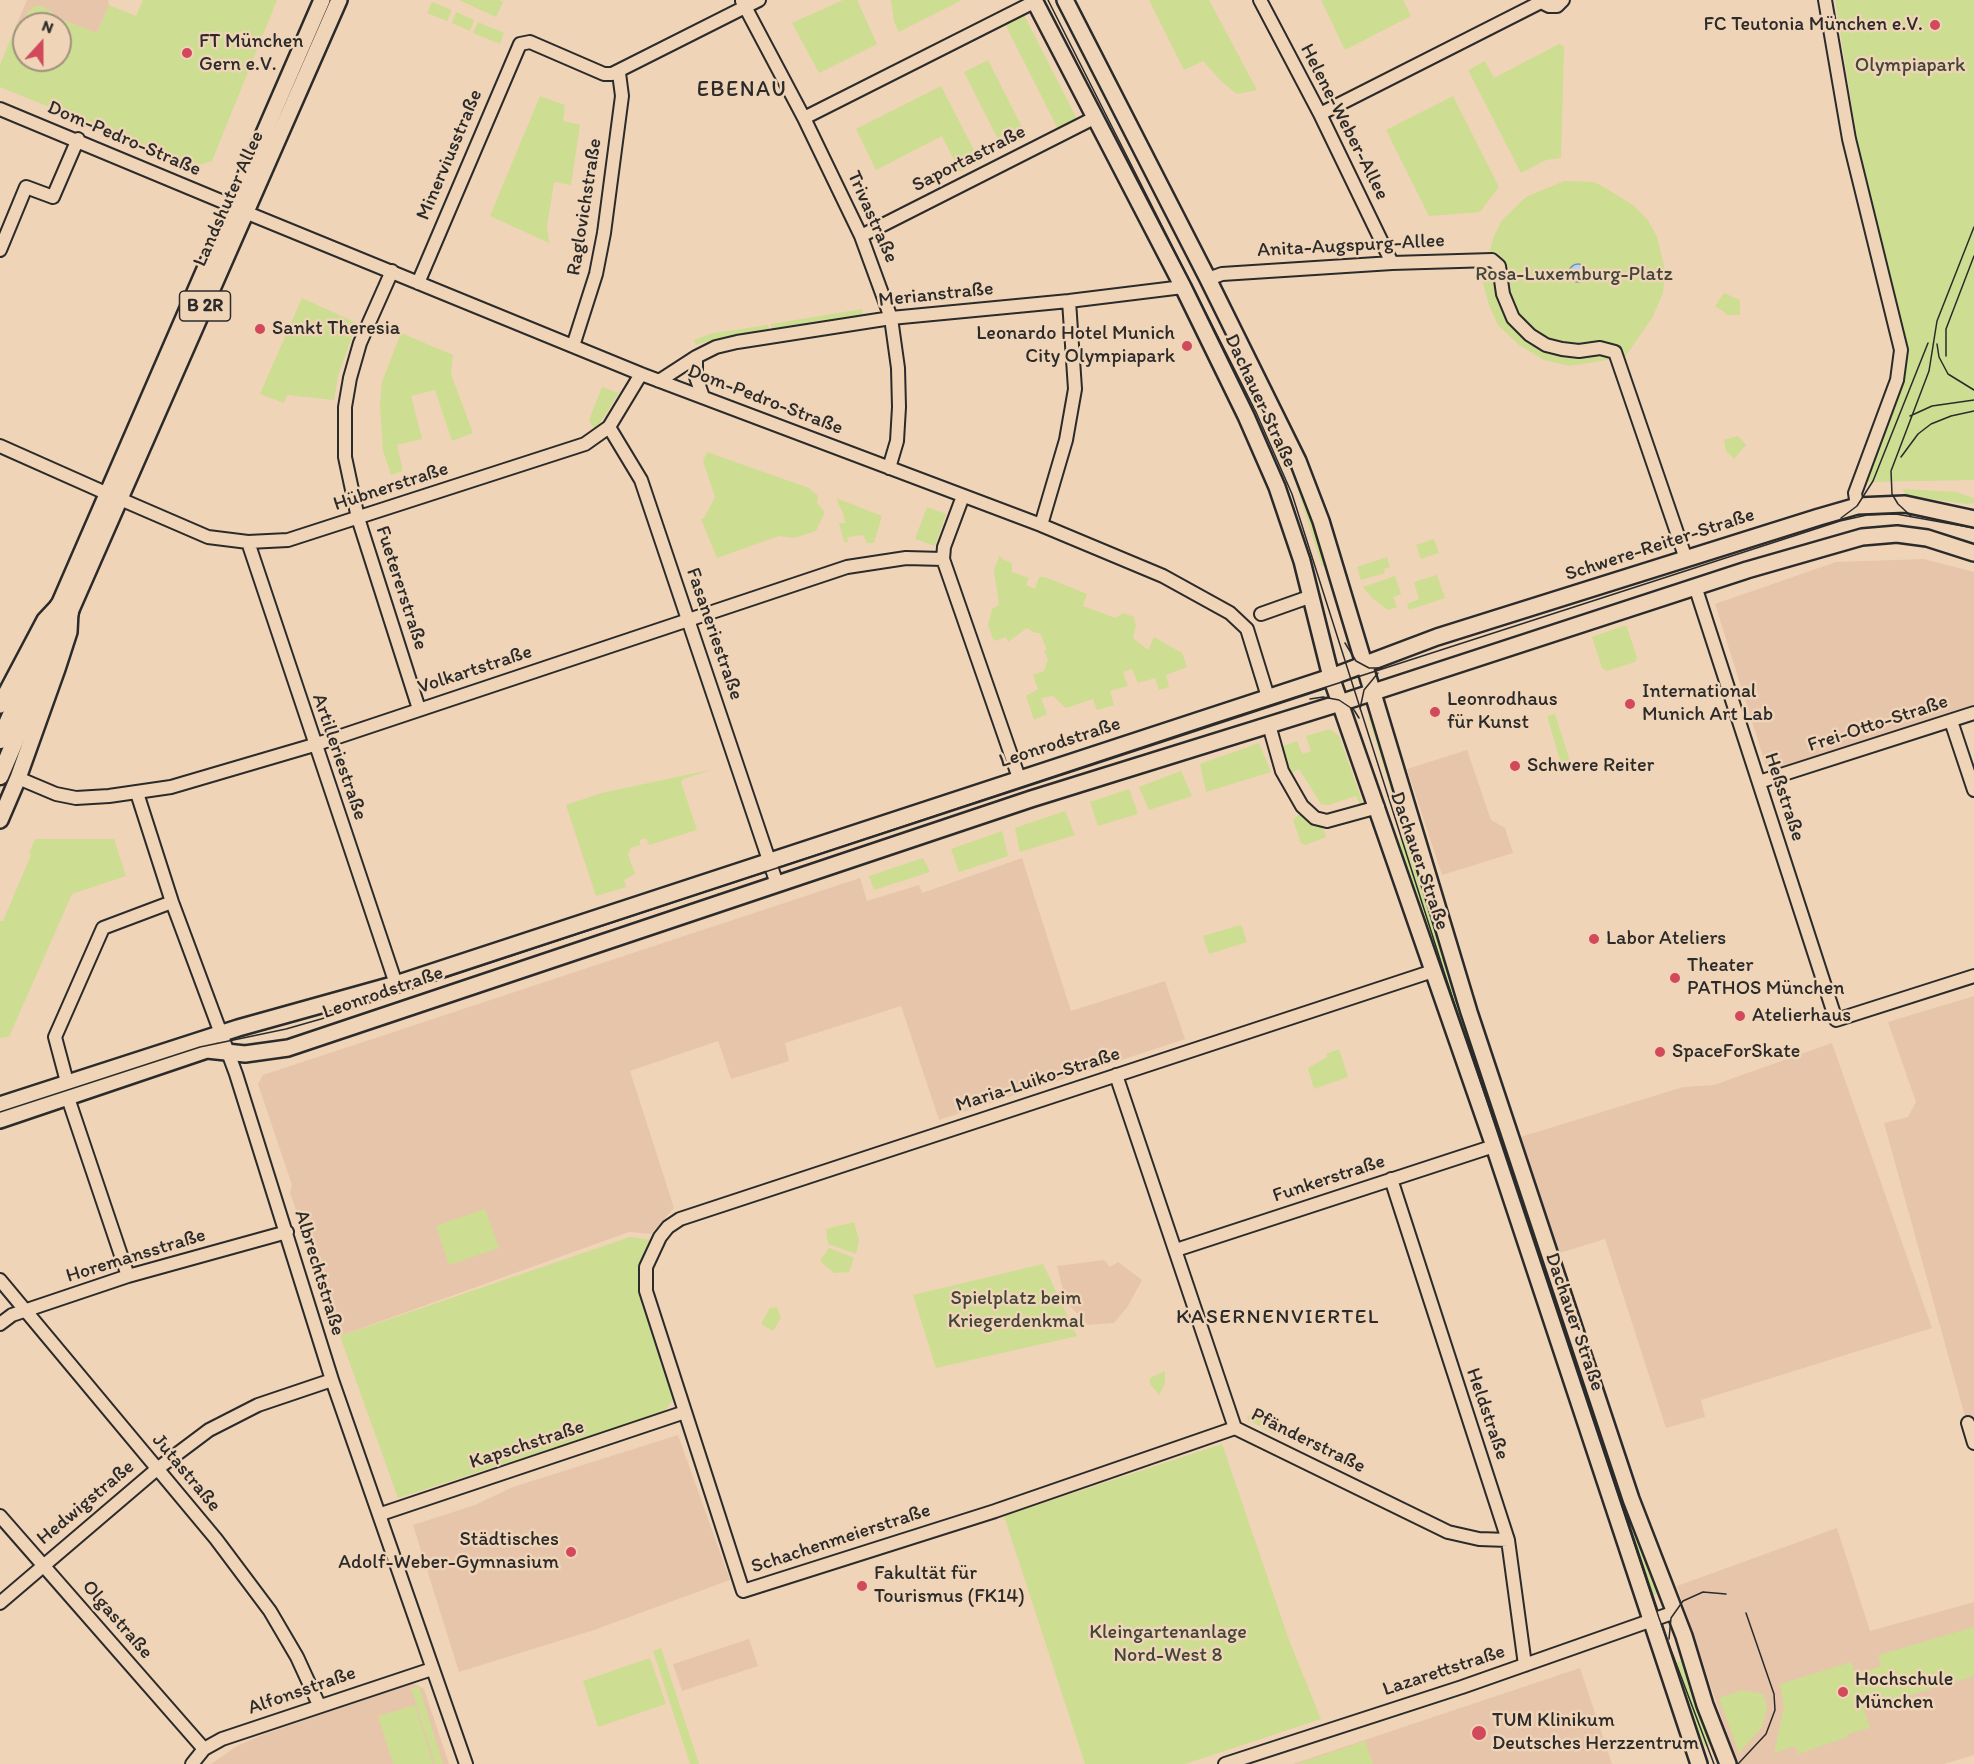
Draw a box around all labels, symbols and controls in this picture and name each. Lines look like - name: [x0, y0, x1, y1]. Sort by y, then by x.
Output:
- north arrow: [12, 12, 72, 72]
- place label: FC Teutonia München e.V.: [1704, 13, 1923, 37]
- text: N: [39, 16, 56, 37]
- marker: FC Teutonia München e.V.: [1928, 18, 1942, 32]
- place label: FT München Gern e.V.: [199, 30, 304, 77]
- street label: Helene-Weber-Allee: [1294, 40, 1394, 204]
- marker: FT München Gern e.V.: [180, 46, 194, 60]
- park label: Olympiapark: [1855, 54, 1965, 78]
- district label: EBENAU: [696, 77, 788, 103]
- street label: Minerviusstraße: [412, 86, 488, 224]
- street label: Dom-Pedro-Straße: [44, 96, 204, 182]
- street label: Saportastraße: [908, 120, 1030, 198]
- street label: Landshuter Allee: [188, 127, 270, 271]
- street label: Raglovichstraße: [562, 137, 608, 277]
- street label: Trivastraße: [841, 167, 903, 267]
- street label: Anita-Augspurg-Allee: [1257, 229, 1445, 263]
- park label: Rosa-Luxemburg-Platz: [1475, 263, 1673, 287]
- street label: Merianstraße: [877, 277, 995, 313]
- road number: B 2R: [180, 291, 230, 321]
- place label: Sankt Theresia: [272, 317, 400, 341]
- marker: Sankt Theresia: [253, 322, 267, 336]
- place label: Leonardo Hotel Munich City Olympiapark: [976, 322, 1175, 369]
- street label: Dachauer Straße: [1219, 330, 1301, 472]
- marker: Leonardo Hotel Munich City Olympiapark: [1180, 339, 1194, 353]
- street label: Dom-Pedro-Straße: [684, 359, 846, 441]
- street label: Hübnerstraße: [330, 457, 452, 517]
- street label: Schwere-Reiter-Straße: [1562, 503, 1758, 587]
- street label: Fuetererstraße: [370, 523, 432, 653]
- street label: Fasaneriestraße: [680, 565, 748, 703]
- street label: Volkartstraße: [415, 640, 535, 700]
- place label: International Munich Art Lab: [1642, 680, 1773, 727]
- place label: Leonrodhaus für Kunst: [1447, 688, 1558, 735]
- street label: Frei-Otto-Straße: [1805, 690, 1951, 758]
- street label: Artilleriestraße: [306, 691, 372, 823]
- marker: International Munich Art Lab: [1623, 697, 1637, 711]
- marker: Leonrodhaus für Kunst: [1428, 705, 1442, 719]
- street label: Leonrodstraße: [996, 712, 1124, 774]
- street label: Heßstraße: [1758, 750, 1810, 844]
- place label: Schwere Reiter: [1527, 754, 1654, 778]
- marker: Schwere Reiter: [1508, 759, 1522, 773]
- street label: Dachauer Straße: [1384, 789, 1454, 933]
- place label: Labor Ateliers: [1606, 927, 1726, 951]
- marker: Labor Ateliers: [1587, 932, 1601, 946]
- place label: Theater PATHOS München: [1687, 954, 1844, 1001]
- street label: Leonrodstraße: [319, 961, 447, 1025]
- marker: Theater PATHOS München: [1668, 971, 1682, 985]
- place label: Atelierhaus: [1752, 1004, 1851, 1028]
- marker: Atelierhaus: [1733, 1009, 1747, 1023]
- place label: SpaceForSkate: [1672, 1040, 1800, 1064]
- street label: Maria-Luiko-Straße: [953, 1042, 1123, 1118]
- marker: SpaceForSkate: [1653, 1045, 1667, 1059]
- street label: Funkerstraße: [1270, 1150, 1388, 1208]
- street label: Albrechtstraße: [289, 1207, 349, 1339]
- street label: Horemansstraße: [63, 1223, 209, 1289]
- street label: Dachauer Straße: [1539, 1250, 1609, 1394]
- park label: Spielplatz beim Kriegerdenkmal: [948, 1287, 1084, 1334]
- district label: KASERNENVIERTEL: [1176, 1305, 1380, 1331]
- street label: Heldstraße: [1460, 1365, 1514, 1463]
- street label: Pfänderstraße: [1247, 1403, 1369, 1479]
- street label: Kapschstraße: [467, 1415, 587, 1475]
- street label: Jutastraße: [146, 1429, 226, 1517]
- street label: Hedwigstraße: [32, 1455, 140, 1551]
- street label: Schachenmeierstraße: [748, 1499, 934, 1579]
- place label: Städtisches Adolf-Weber-Gymnasium: [338, 1528, 559, 1575]
- marker: Städtisches Adolf-Weber-Gymnasium: [564, 1545, 578, 1559]
- place label: Fakultät für Tourismus (FK14): [874, 1562, 1025, 1609]
- street label: Olgastraße: [76, 1576, 158, 1664]
- marker: Fakultät für Tourismus (FK14): [855, 1579, 869, 1593]
- park label: Kleingartenanlage Nord-West 8: [1089, 1621, 1247, 1668]
- street label: Lazarettstraße: [1380, 1640, 1508, 1702]
- street label: Alfonsstraße: [245, 1661, 359, 1721]
- place label: Hochschule München: [1855, 1668, 1953, 1715]
- marker: Hochschule München: [1836, 1685, 1850, 1699]
- place label: TUM Klinikum Deutsches Herzzentrum: [1492, 1709, 1699, 1756]
- marker: TUM Klinikum Deutsches Herzzentrum: [1470, 1724, 1488, 1742]

